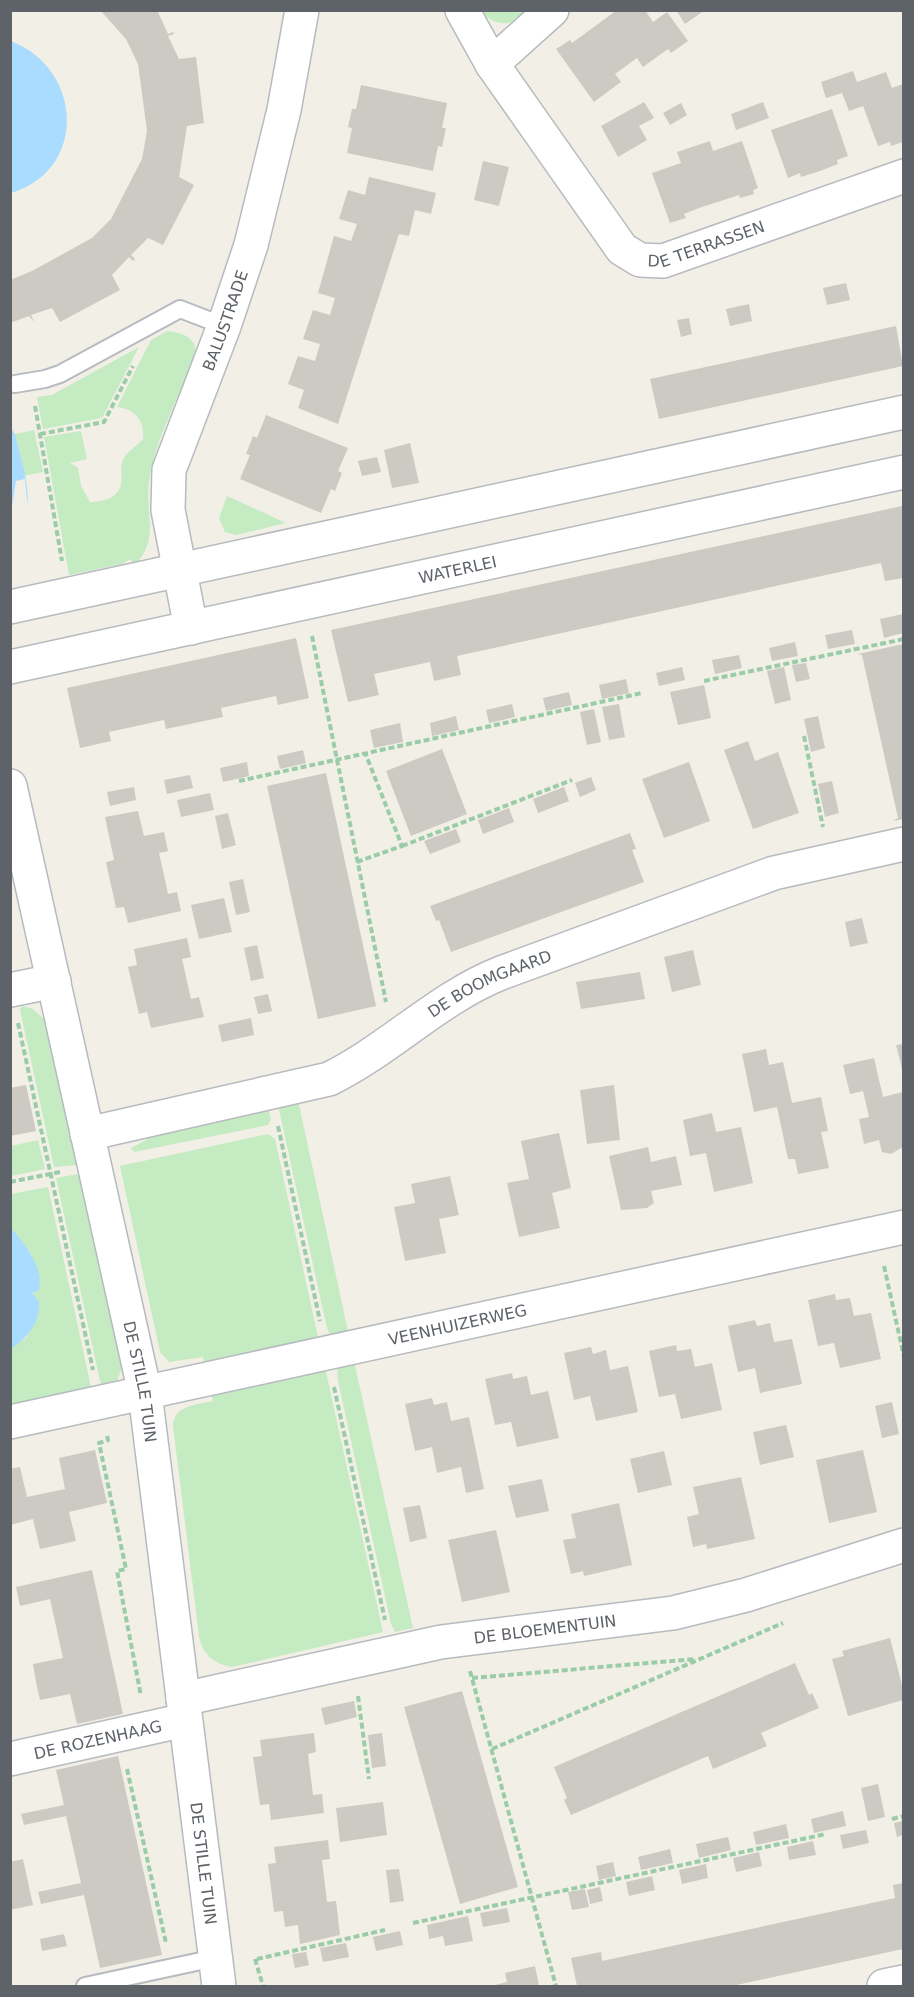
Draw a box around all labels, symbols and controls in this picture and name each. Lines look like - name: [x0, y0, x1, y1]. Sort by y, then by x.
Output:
- street label: DE TERRASSEN: [647, 216, 767, 271]
- street label: BALUSTRADE: [198, 268, 251, 373]
- street label: WATERLEI: [417, 552, 498, 587]
- street label: DE BOOMGAARD: [424, 946, 554, 1021]
- street label: VEENHUIZERWEG: [386, 1300, 529, 1349]
- street label: DE STILLE TUIN: [120, 1319, 161, 1444]
- street label: DE BLOEMENTUIN: [473, 1611, 617, 1647]
- street label: DE ROZENHAAG: [32, 1716, 164, 1763]
- street label: DE STILLE TUIN: [187, 1801, 221, 1926]

